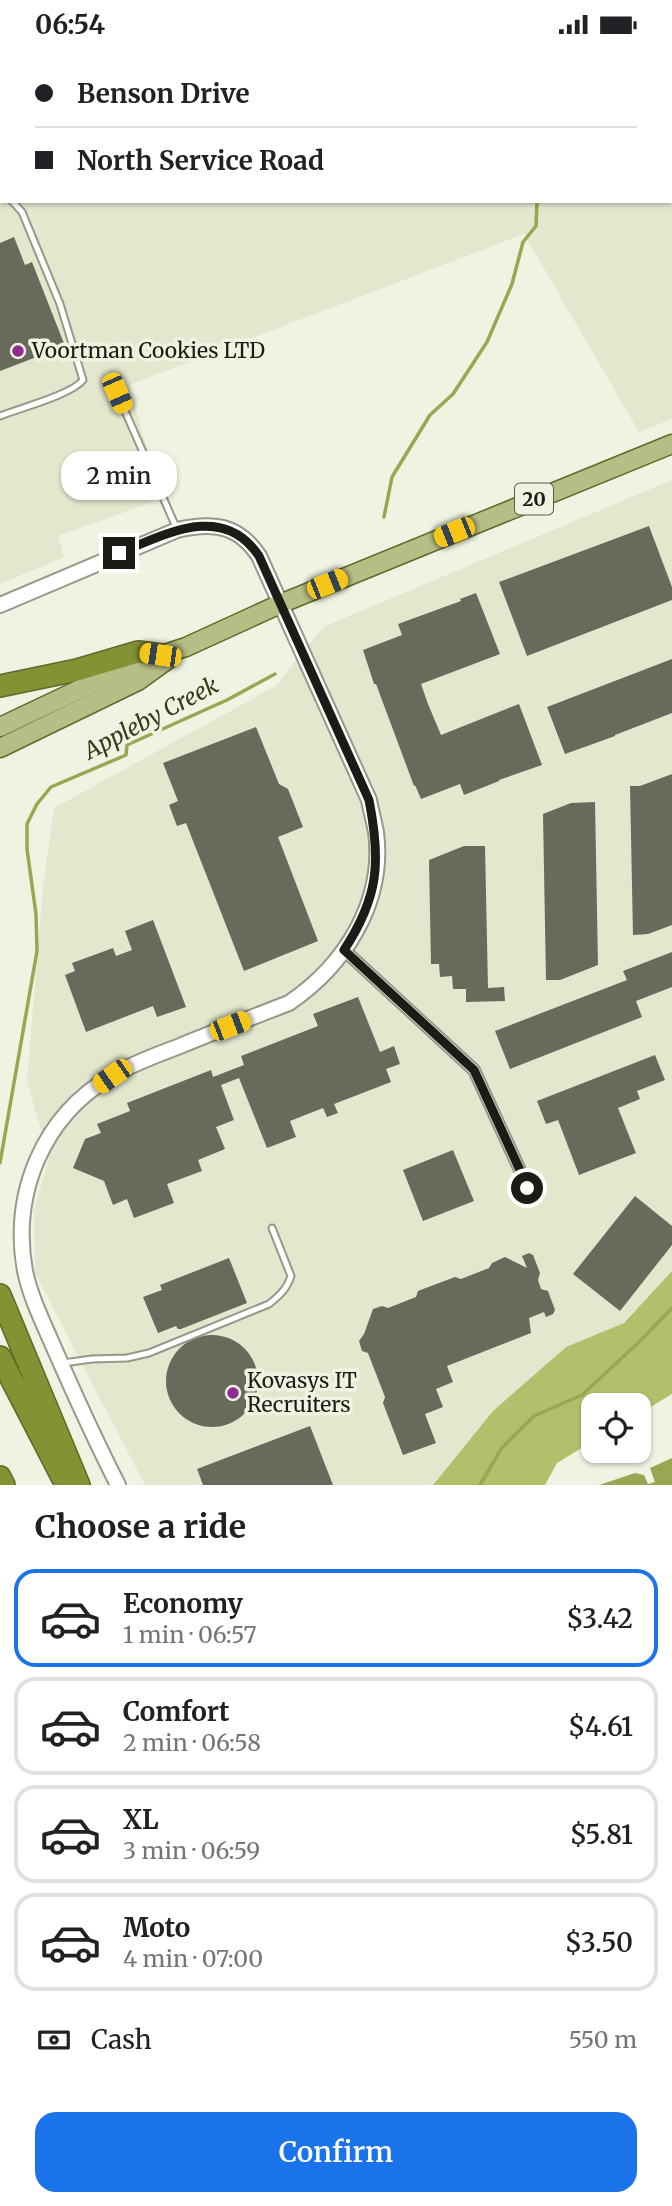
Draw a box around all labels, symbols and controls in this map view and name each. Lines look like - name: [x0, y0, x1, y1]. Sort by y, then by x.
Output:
- text: 06:54: [35, 8, 105, 41]
- text: Benson Drive: [77, 77, 250, 110]
- text: North Service Road: [77, 144, 324, 177]
- place label: Voortman Cookies LTD: [31, 337, 265, 364]
- marker: Voortman Cookies LTD: [10, 343, 26, 359]
- car: [99, 370, 136, 416]
- callout: 2 min: [61, 451, 177, 501]
- text: 2 min: [87, 461, 151, 490]
- road number: 20: [515, 484, 553, 515]
- car: [431, 514, 478, 550]
- route end: [103, 537, 135, 569]
- car: [304, 566, 351, 602]
- car: [138, 642, 183, 668]
- water label: Appleby Creek: [77, 670, 223, 766]
- car: [207, 1009, 254, 1043]
- car: [89, 1055, 136, 1097]
- route start: [511, 1172, 543, 1204]
- place label: Kovasys IT Recruiters: [247, 1367, 357, 1418]
- marker: Kovasys IT Recruiters: [225, 1385, 241, 1401]
- map controls: [581, 1393, 651, 1463]
- button: locate: [581, 1393, 651, 1463]
- text: Choose a ride: [35, 1507, 246, 1547]
- icon: car: [39, 1587, 102, 1650]
- text: Economy: [123, 1587, 243, 1620]
- text: $3.42: [566, 1602, 633, 1635]
- text: 1 min · 06:57: [123, 1620, 257, 1649]
- icon: car: [39, 1695, 102, 1758]
- text: Comfort: [123, 1695, 229, 1728]
- text: $4.61: [568, 1710, 633, 1743]
- text: 2 min · 06:58: [123, 1728, 261, 1757]
- icon: car: [39, 1803, 102, 1866]
- text: XL: [123, 1803, 159, 1836]
- text: $5.81: [570, 1818, 633, 1851]
- text: 3 min · 06:59: [123, 1836, 260, 1865]
- icon: car: [39, 1911, 102, 1974]
- text: Moto: [123, 1911, 190, 1944]
- text: $3.50: [565, 1926, 633, 1959]
- text: 4 min · 07:00: [123, 1944, 263, 1973]
- icon: cash: [35, 2021, 73, 2059]
- text: Cash: [91, 2023, 152, 2056]
- text: 550 m: [569, 2025, 637, 2054]
- button: Confirm: [35, 2112, 637, 2192]

